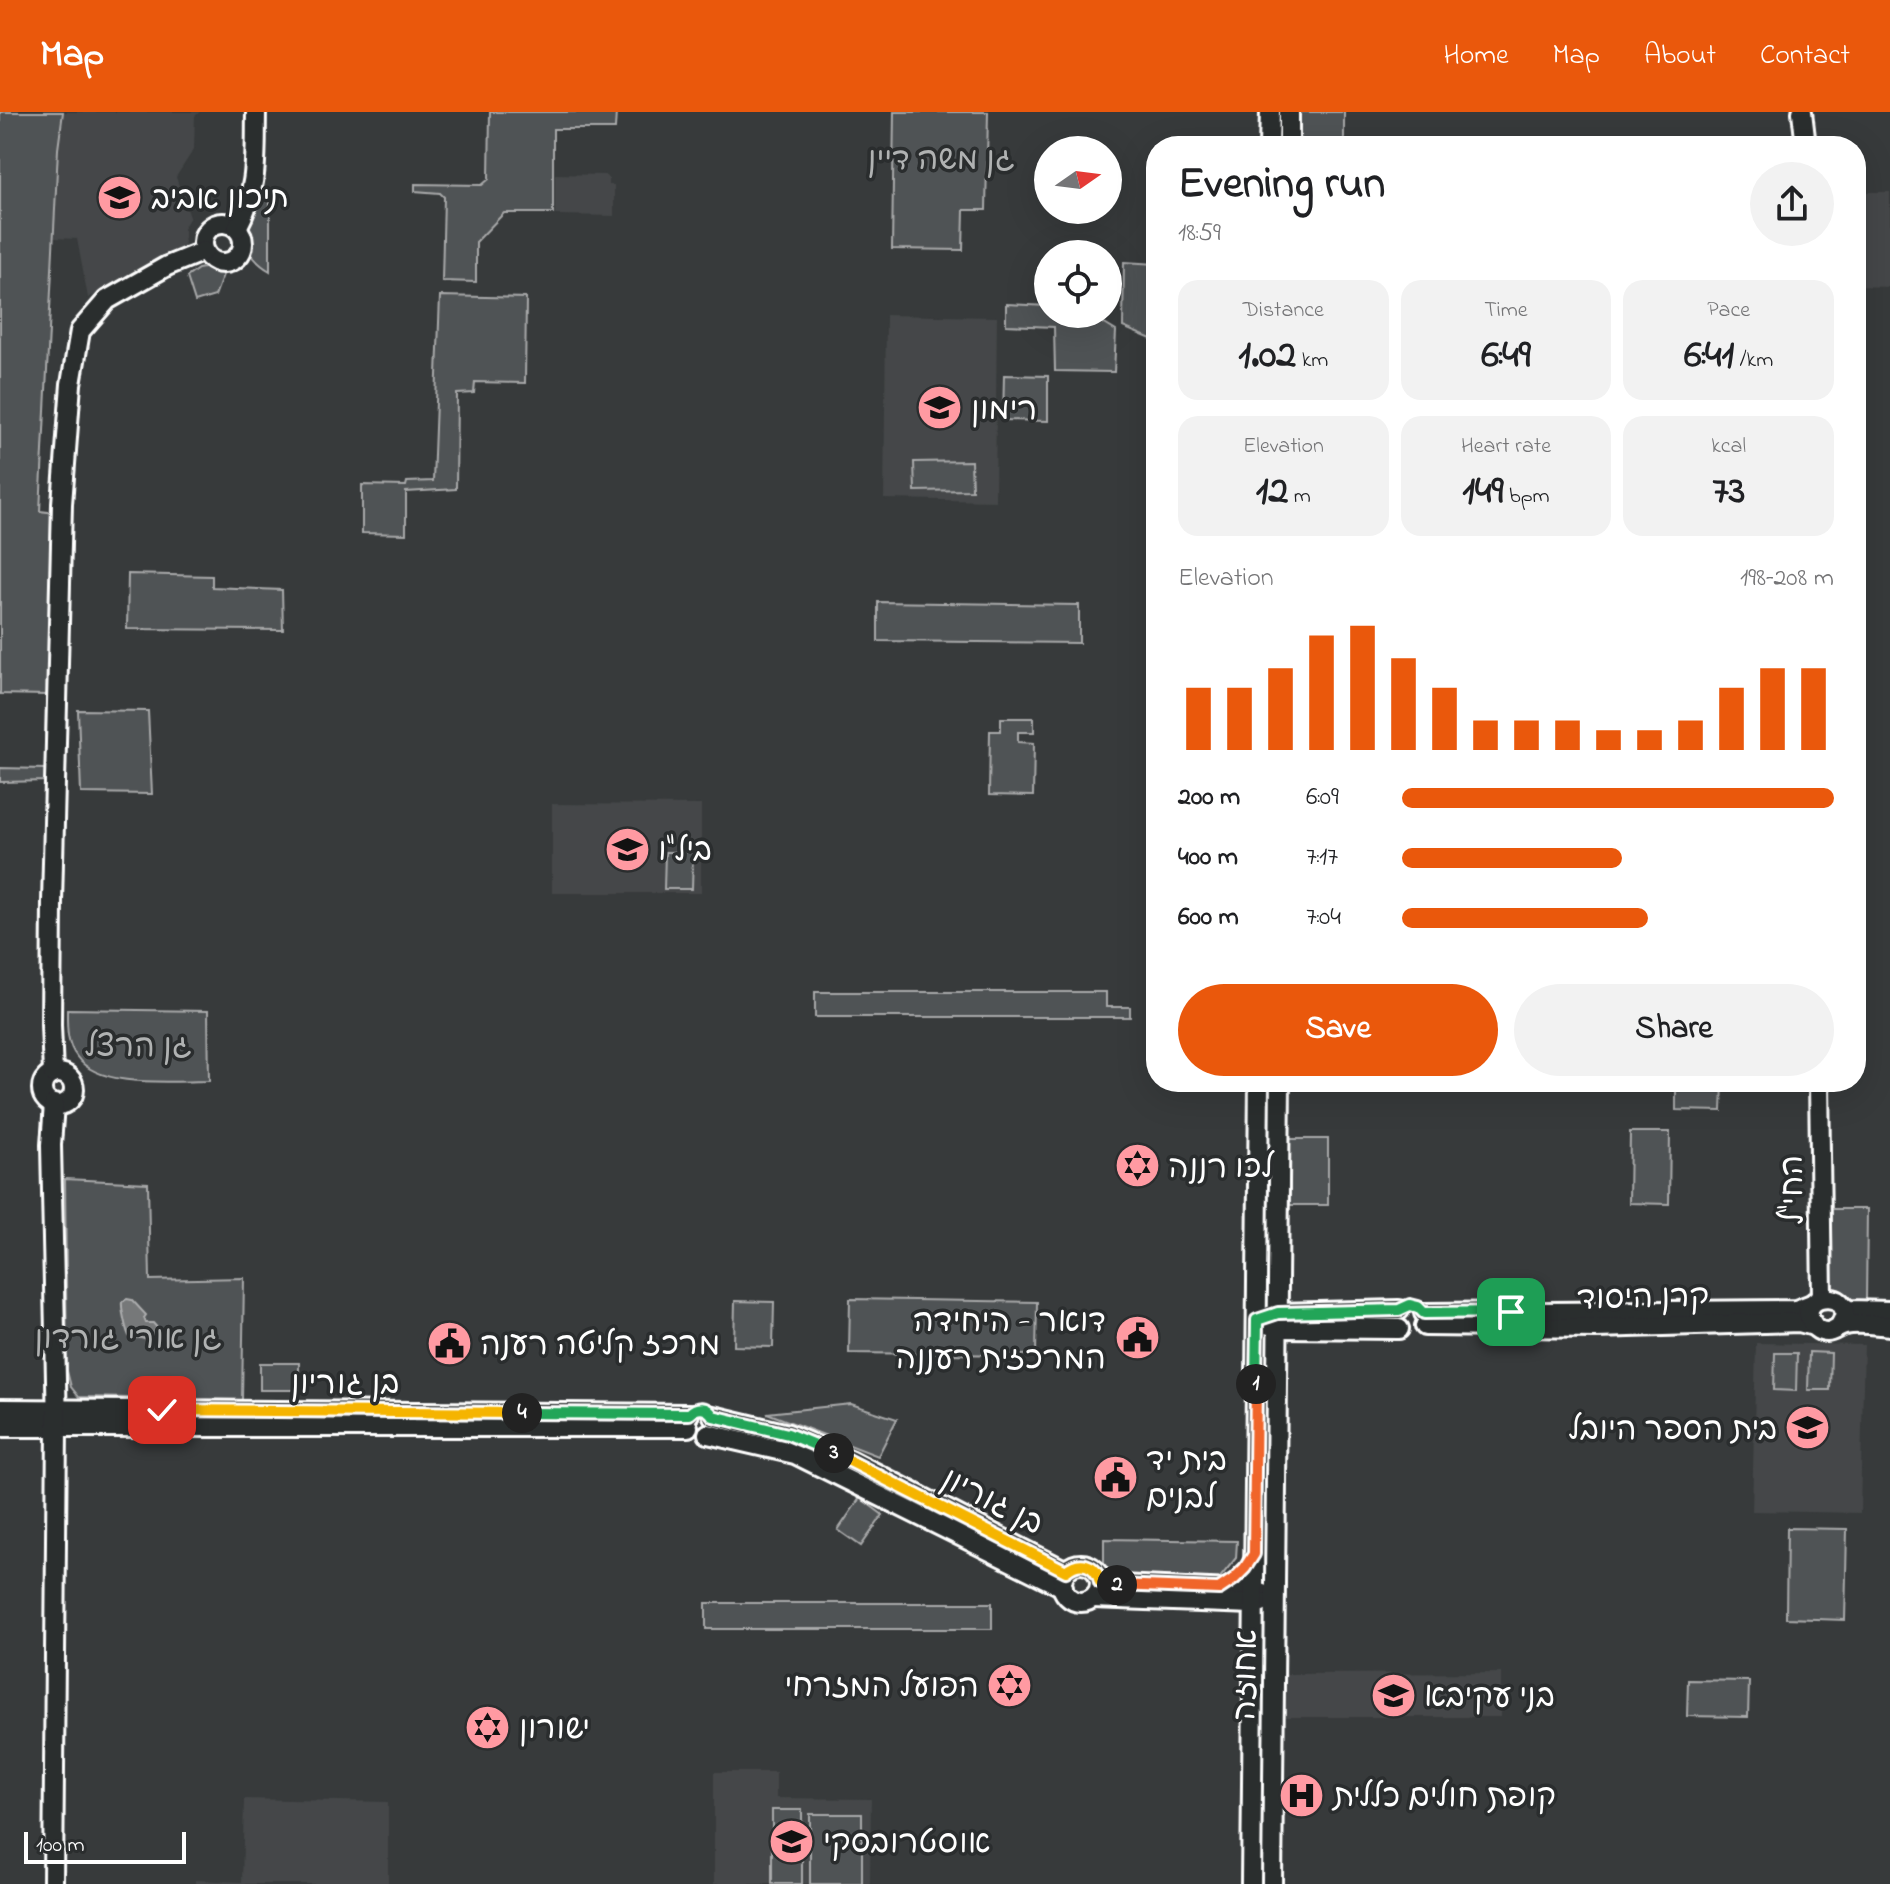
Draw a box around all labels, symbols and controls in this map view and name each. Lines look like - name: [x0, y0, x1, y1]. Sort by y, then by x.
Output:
- text: Map: [40, 28, 104, 84]
- text: Home: [1443, 36, 1509, 77]
- text: Map: [1553, 36, 1600, 77]
- text: About: [1644, 36, 1716, 77]
- text: Contact: [1760, 36, 1850, 77]
- north arrow: [1034, 136, 1122, 224]
- map controls: [1034, 136, 1122, 328]
- park label: גן משה דיין: [867, 138, 1015, 185]
- text: Evening run: [1178, 153, 1385, 217]
- button: share: [1750, 162, 1834, 246]
- school or university icon: תיכון אביב: [96, 173, 144, 221]
- place label: תיכון אביב: [151, 177, 289, 224]
- text: 18:59: [1178, 215, 1221, 253]
- button: locate: [1034, 240, 1122, 328]
- text: Distance: [1243, 295, 1324, 327]
- text: Time: [1484, 295, 1528, 327]
- text: Pace: [1707, 295, 1750, 327]
- text: 1.02: [1238, 327, 1296, 386]
- text: 6:49: [1481, 327, 1531, 386]
- text: 6:41: [1684, 327, 1734, 386]
- text: km: [1296, 345, 1328, 377]
- text: /km: [1734, 345, 1773, 377]
- school or university icon: רימון: [916, 384, 964, 432]
- place label: רימון: [971, 388, 1037, 435]
- text: Elevation: [1243, 431, 1324, 463]
- text: Heart rate: [1461, 431, 1551, 463]
- text: kcal: [1711, 431, 1746, 463]
- text: 12: [1256, 463, 1288, 522]
- text: 149: [1462, 463, 1504, 522]
- text: 73: [1712, 463, 1745, 522]
- text: m: [1288, 481, 1311, 513]
- text: bpm: [1504, 481, 1550, 513]
- text: Elevation: [1178, 560, 1274, 598]
- text: 198–208 m: [1740, 560, 1834, 598]
- text: 200 m: [1178, 779, 1240, 817]
- text: 6:09: [1306, 779, 1339, 817]
- school or university icon: ביל"ו: [603, 825, 651, 873]
- place label: ביל"ו: [658, 829, 712, 876]
- text: 400 m: [1178, 839, 1238, 877]
- text: 7:17: [1306, 839, 1338, 877]
- text: 600 m: [1178, 899, 1239, 937]
- text: 7:04: [1306, 899, 1341, 937]
- button: Save: [1178, 984, 1498, 1076]
- button: Share: [1514, 984, 1834, 1076]
- park label: גן הרצל: [84, 1025, 192, 1072]
- synagogue icon: לכו רננה: [1113, 1142, 1161, 1190]
- place label: לכו רננה: [1168, 1146, 1275, 1193]
- street label: החי"ל: [1770, 1155, 1819, 1225]
- street label: קרן היסוד: [1576, 1275, 1710, 1324]
- pin: [1477, 1278, 1545, 1346]
- icon: arrive: [1489, 1290, 1533, 1334]
- place label: דואר - היחידה המרכזית רעננה: [895, 1300, 1106, 1384]
- public building icon: דואר - היחידה המרכזית רעננה: [1113, 1314, 1161, 1362]
- park label: גן אורי גורדון: [34, 1317, 222, 1364]
- public building icon: מרכז קליטה רענה: [425, 1319, 473, 1367]
- place label: מרכז קליטה רענה: [480, 1323, 721, 1370]
- street label: בן גוריון: [291, 1362, 399, 1409]
- pin: 1: [1236, 1364, 1276, 1404]
- text: 1: [1253, 1368, 1260, 1400]
- pin: [128, 1376, 196, 1444]
- icon: check: [140, 1388, 184, 1432]
- pin: 4: [502, 1393, 542, 1433]
- text: 4: [517, 1397, 527, 1429]
- school or university icon: בית הספר היובל: [1784, 1404, 1832, 1452]
- place label: בית הספר היובל: [1568, 1408, 1777, 1455]
- pin: 3: [814, 1433, 854, 1473]
- text: 3: [829, 1437, 839, 1469]
- place label: בית יד לבנים: [1146, 1439, 1227, 1523]
- public building icon: בית יד לבנים: [1091, 1453, 1139, 1501]
- street label: בן גוריון: [932, 1457, 1051, 1549]
- pin: 2: [1097, 1565, 1137, 1605]
- text: 2: [1112, 1569, 1122, 1601]
- street label: אחוזה: [1223, 1629, 1272, 1721]
- synagogue icon: הפועל המזרחי: [986, 1661, 1034, 1709]
- place label: הפועל המזרחי: [784, 1665, 979, 1712]
- school or university icon: בני עקיבא: [1369, 1671, 1417, 1719]
- place label: בני עקיבא: [1424, 1675, 1555, 1722]
- synagogue icon: ישורון: [464, 1703, 512, 1751]
- place label: ישורון: [519, 1707, 590, 1754]
- hospital icon: קופת חולים כללית: [1278, 1771, 1326, 1819]
- place label: קופת חולים כללית: [1331, 1775, 1556, 1822]
- school or university icon: אוסטרובסקי: [768, 1817, 816, 1865]
- place label: אוסטרובסקי: [823, 1821, 991, 1868]
- scale bar: [24, 1828, 186, 1864]
- text: 100 m: [36, 1830, 85, 1862]

